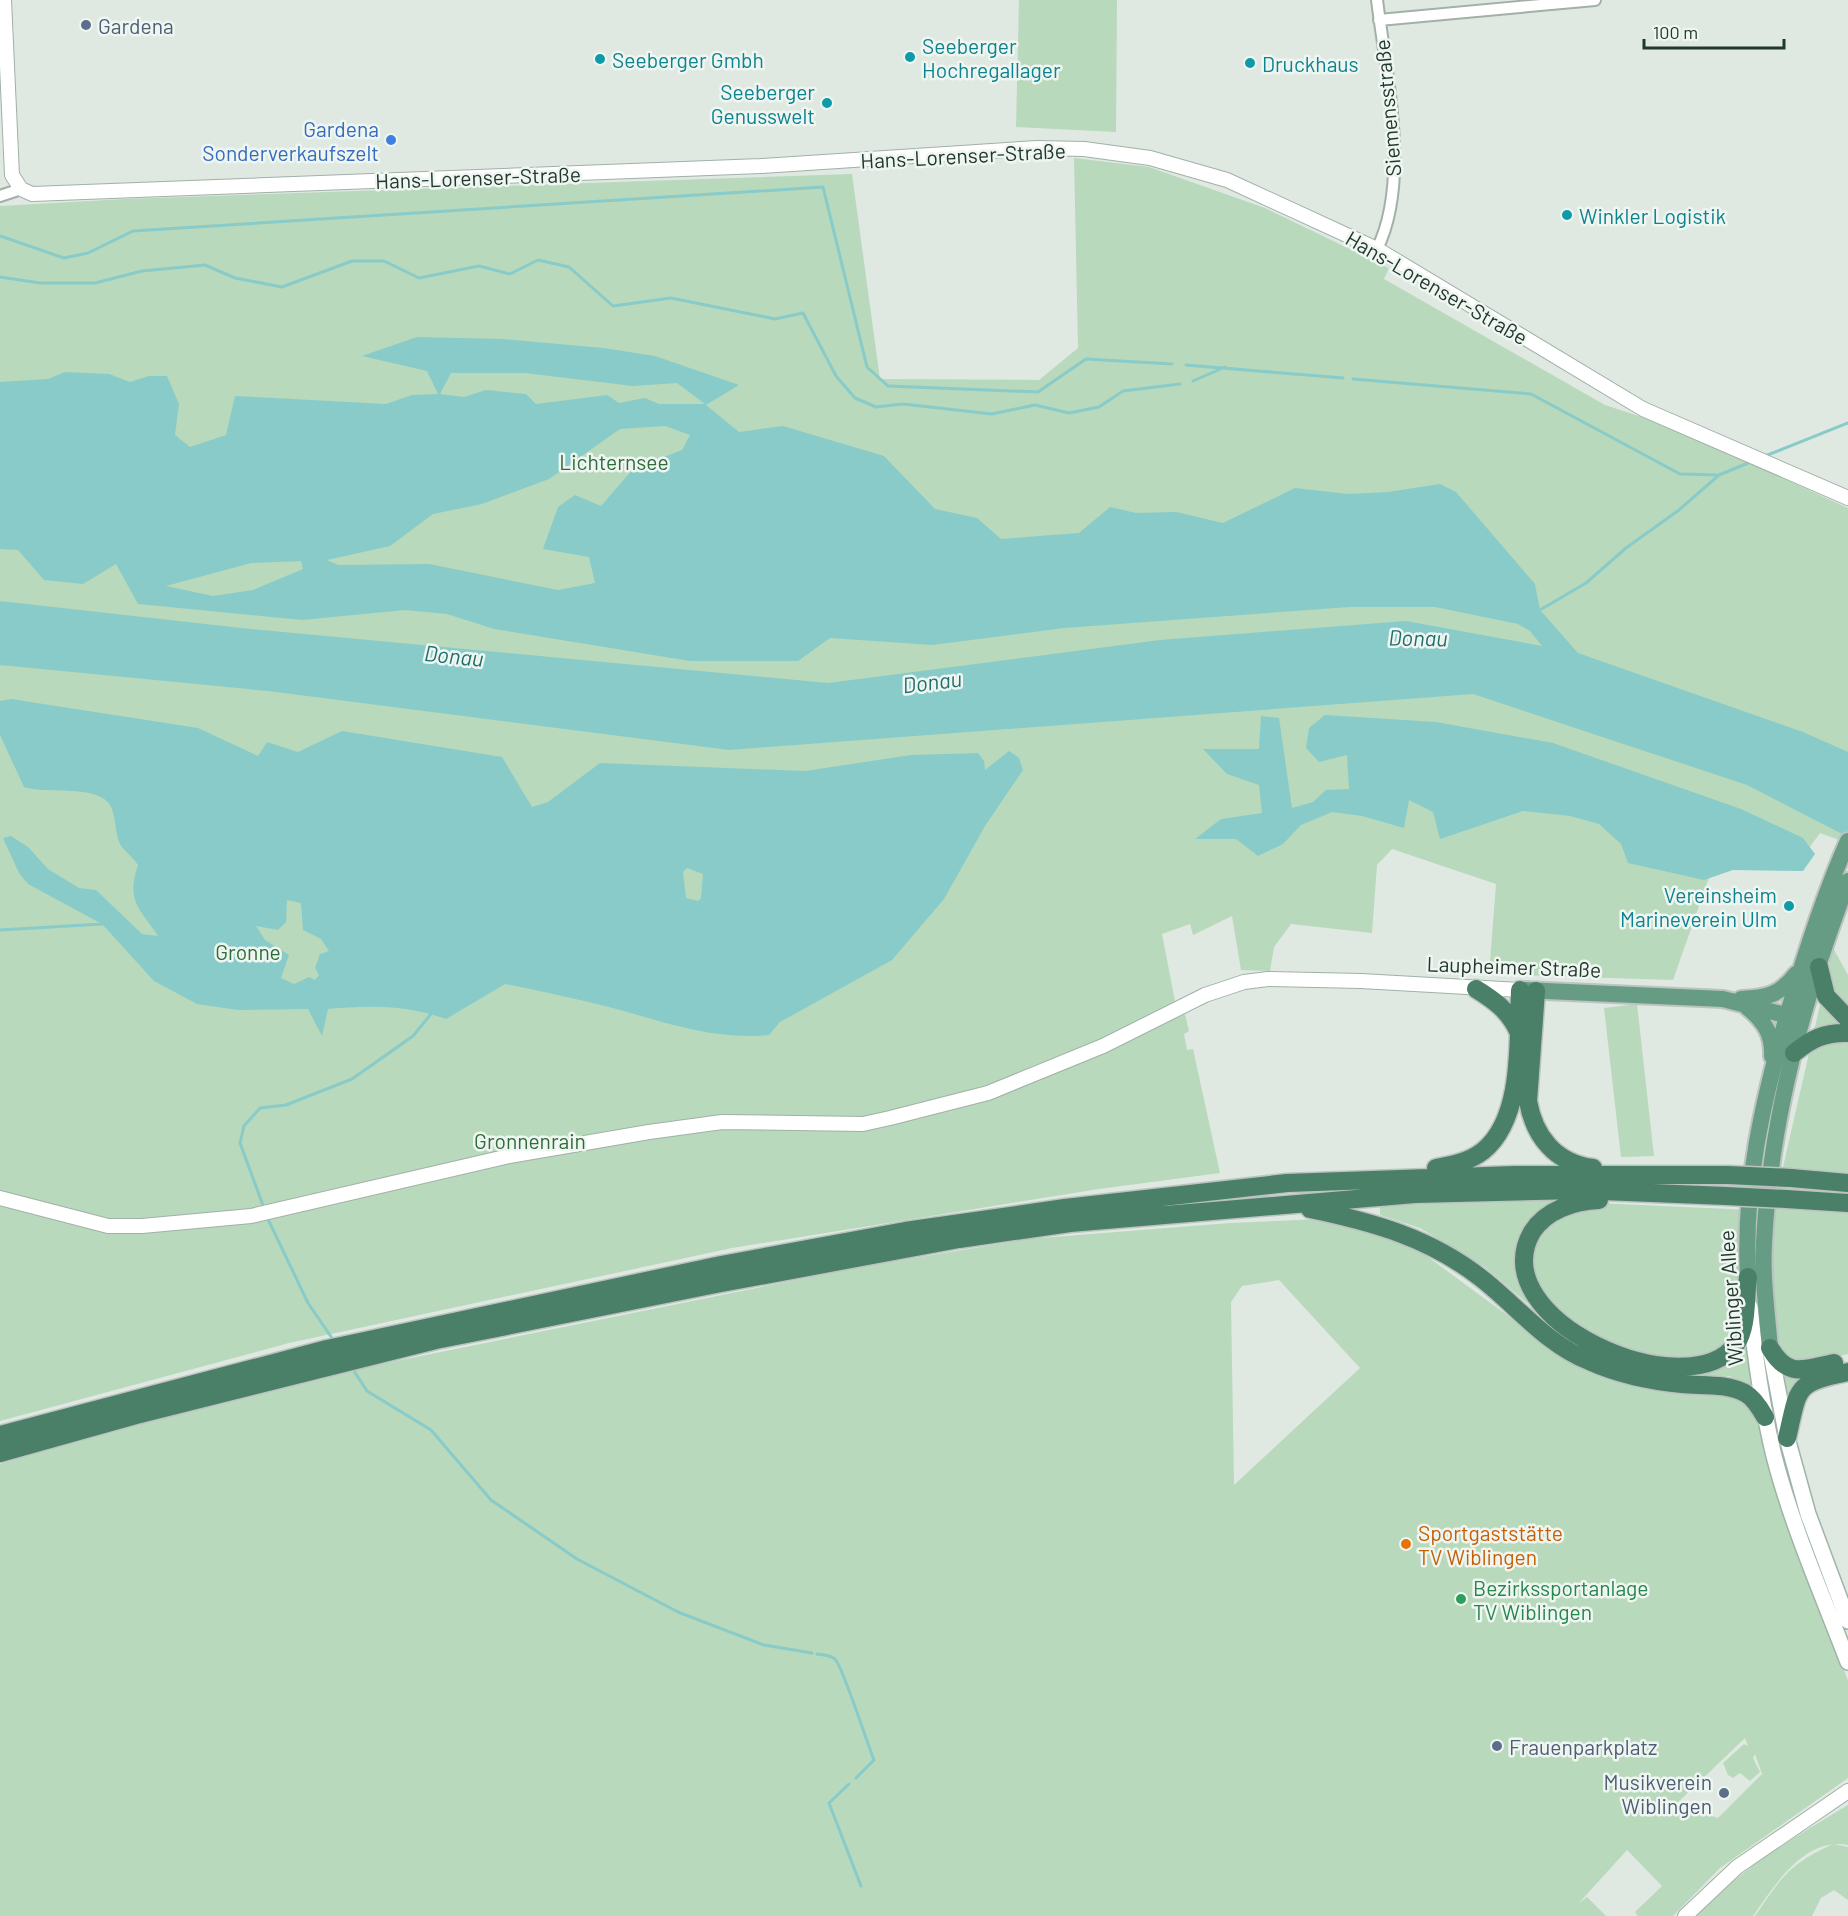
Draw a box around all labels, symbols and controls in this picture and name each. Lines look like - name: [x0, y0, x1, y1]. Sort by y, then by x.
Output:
- scale bar: [1644, 12, 1784, 50]
- place label: Gardena: [98, 13, 174, 38]
- marker: Gardena: [79, 18, 93, 32]
- text: 100 m: [1653, 21, 1698, 43]
- place label: Seeberger Hochregallager: [922, 33, 1061, 82]
- street label: Siemensstraße: [1369, 39, 1405, 177]
- place label: Seeberger Gmbh: [612, 47, 764, 72]
- marker: Seeberger Hochregallager: [903, 50, 917, 64]
- place label: Druckhaus: [1262, 51, 1359, 76]
- marker: Seeberger Gmbh: [593, 52, 607, 66]
- marker: Druckhaus: [1243, 56, 1257, 70]
- place label: Seeberger Genusswelt: [711, 79, 815, 128]
- marker: Seeberger Genusswelt: [820, 96, 834, 110]
- place label: Gardena Sonderverkaufszelt: [202, 116, 379, 165]
- marker: Gardena Sonderverkaufszelt: [384, 133, 398, 147]
- street label: Hans-Lorenser-Straße: [860, 137, 1066, 173]
- street label: Hans-Lorenser-Straße: [375, 161, 581, 193]
- place label: Winkler Logistik: [1579, 203, 1726, 228]
- marker: Winkler Logistik: [1560, 208, 1574, 222]
- street label: Hans-Lorenser-Straße: [1342, 225, 1532, 349]
- park label: Lichternsee: [559, 449, 669, 474]
- water label: Donau: [1388, 623, 1448, 651]
- water label: Donau: [423, 639, 485, 671]
- water label: Donau: [901, 664, 963, 698]
- place label: Vereinsheim Marineverein Ulm: [1620, 882, 1777, 931]
- marker: Vereinsheim Marineverein Ulm: [1782, 899, 1796, 913]
- park label: Gronne: [215, 939, 281, 964]
- street label: Laupheimer Straße: [1426, 950, 1602, 982]
- park label: Gronnenrain: [474, 1128, 586, 1153]
- street label: Wiblinger Allee: [1713, 1229, 1747, 1367]
- place label: Sportgaststätte TV Wiblingen: [1418, 1520, 1563, 1569]
- marker: Sportgaststätte TV Wiblingen: [1399, 1537, 1413, 1551]
- place label: Bezirkssportanlage TV Wiblingen: [1473, 1575, 1649, 1624]
- marker: Bezirkssportanlage TV Wiblingen: [1454, 1592, 1468, 1606]
- place label: Frauenparkplatz: [1509, 1734, 1657, 1759]
- marker: Frauenparkplatz: [1490, 1739, 1504, 1753]
- place label: Musikverein Wiblingen: [1604, 1769, 1712, 1818]
- marker: Musikverein Wiblingen: [1717, 1786, 1731, 1800]

